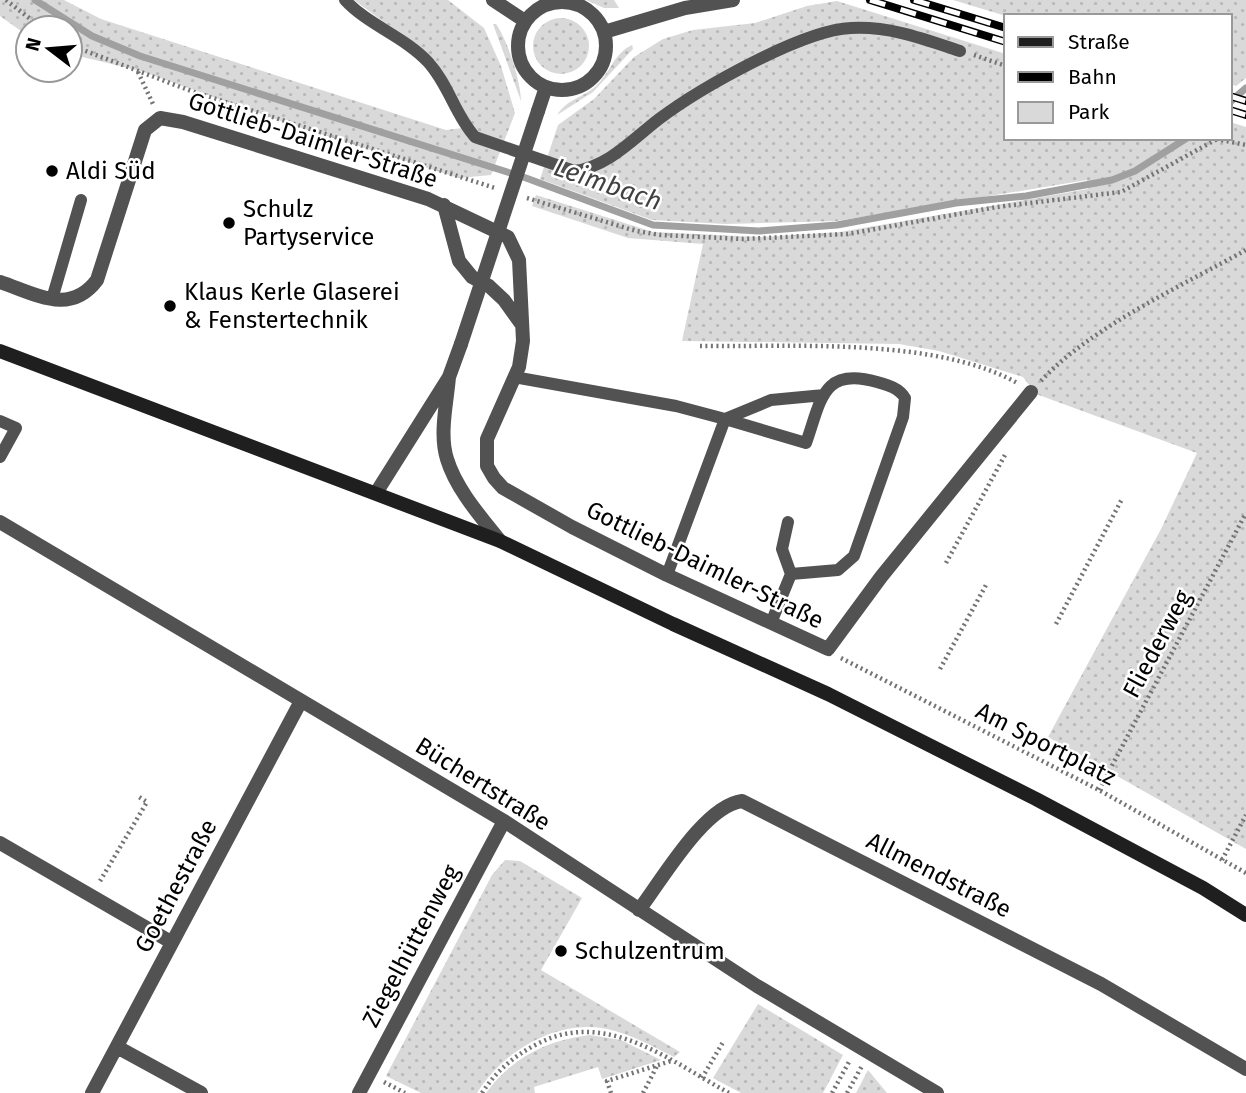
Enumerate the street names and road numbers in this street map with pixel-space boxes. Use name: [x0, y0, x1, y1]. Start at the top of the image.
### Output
street label: Gottlieb-Daimler-Straße: [185, 86, 441, 194]
street label: Gottlieb-Daimler-Straße: [582, 495, 828, 635]
street label: Fliederweg: [1117, 585, 1197, 703]
street label: Am Sportplatz: [971, 697, 1121, 791]
street label: Büchertstraße: [410, 731, 556, 837]
street label: Goethestraße: [129, 815, 223, 957]
street label: Allmendstraße: [862, 827, 1016, 923]
street label: Ziegelhüttenweg: [357, 860, 466, 1032]

